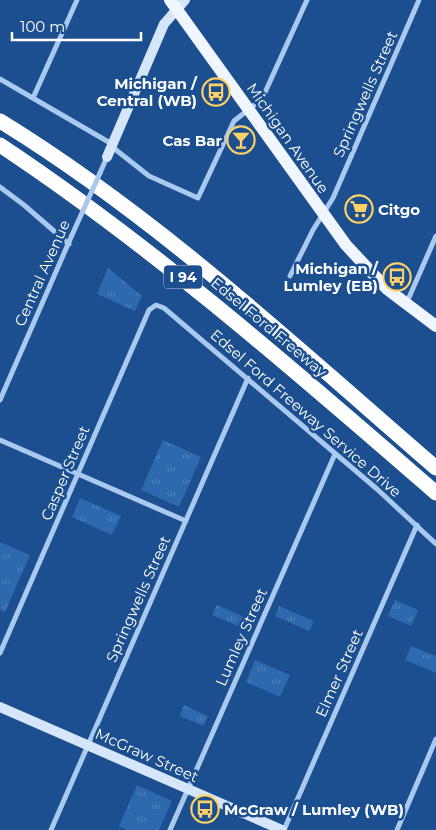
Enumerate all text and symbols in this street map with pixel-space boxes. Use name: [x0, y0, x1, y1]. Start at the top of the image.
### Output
scale bar: [12, 10, 141, 42]
text: 100 m: [20, 17, 65, 36]
street label: Springwells Street: [329, 28, 401, 160]
place label: Michigan / Central (WB): [97, 74, 198, 110]
bus stop icon: Michigan / Central (WB): [201, 77, 231, 107]
street label: Michigan Avenue: [243, 79, 333, 197]
bar icon: Cas Bar: [226, 125, 256, 155]
place label: Cas Bar: [163, 131, 223, 150]
supermarket icon: Citgo: [344, 194, 374, 224]
place label: Citgo: [378, 200, 420, 219]
street label: Central Avenue: [10, 217, 74, 329]
place label: Michigan / Lumley (EB): [283, 259, 379, 295]
bus stop icon: Michigan / Lumley (EB): [382, 262, 412, 292]
road number: I 94: [164, 266, 202, 288]
street label: Edsel Ford Freeway: [207, 273, 332, 382]
street label: Edsel Ford Freeway Service Drive: [207, 325, 405, 501]
street label: Casper Street: [36, 423, 94, 523]
street label: Springwells Street: [102, 533, 174, 665]
street label: Lumley Street: [211, 585, 271, 689]
street label: Elmer Street: [311, 626, 367, 720]
street label: McGraw Street: [92, 724, 202, 786]
bus stop icon: McGraw / Lumley (WB): [190, 794, 220, 824]
place label: McGraw / Lumley (WB): [224, 800, 404, 819]

